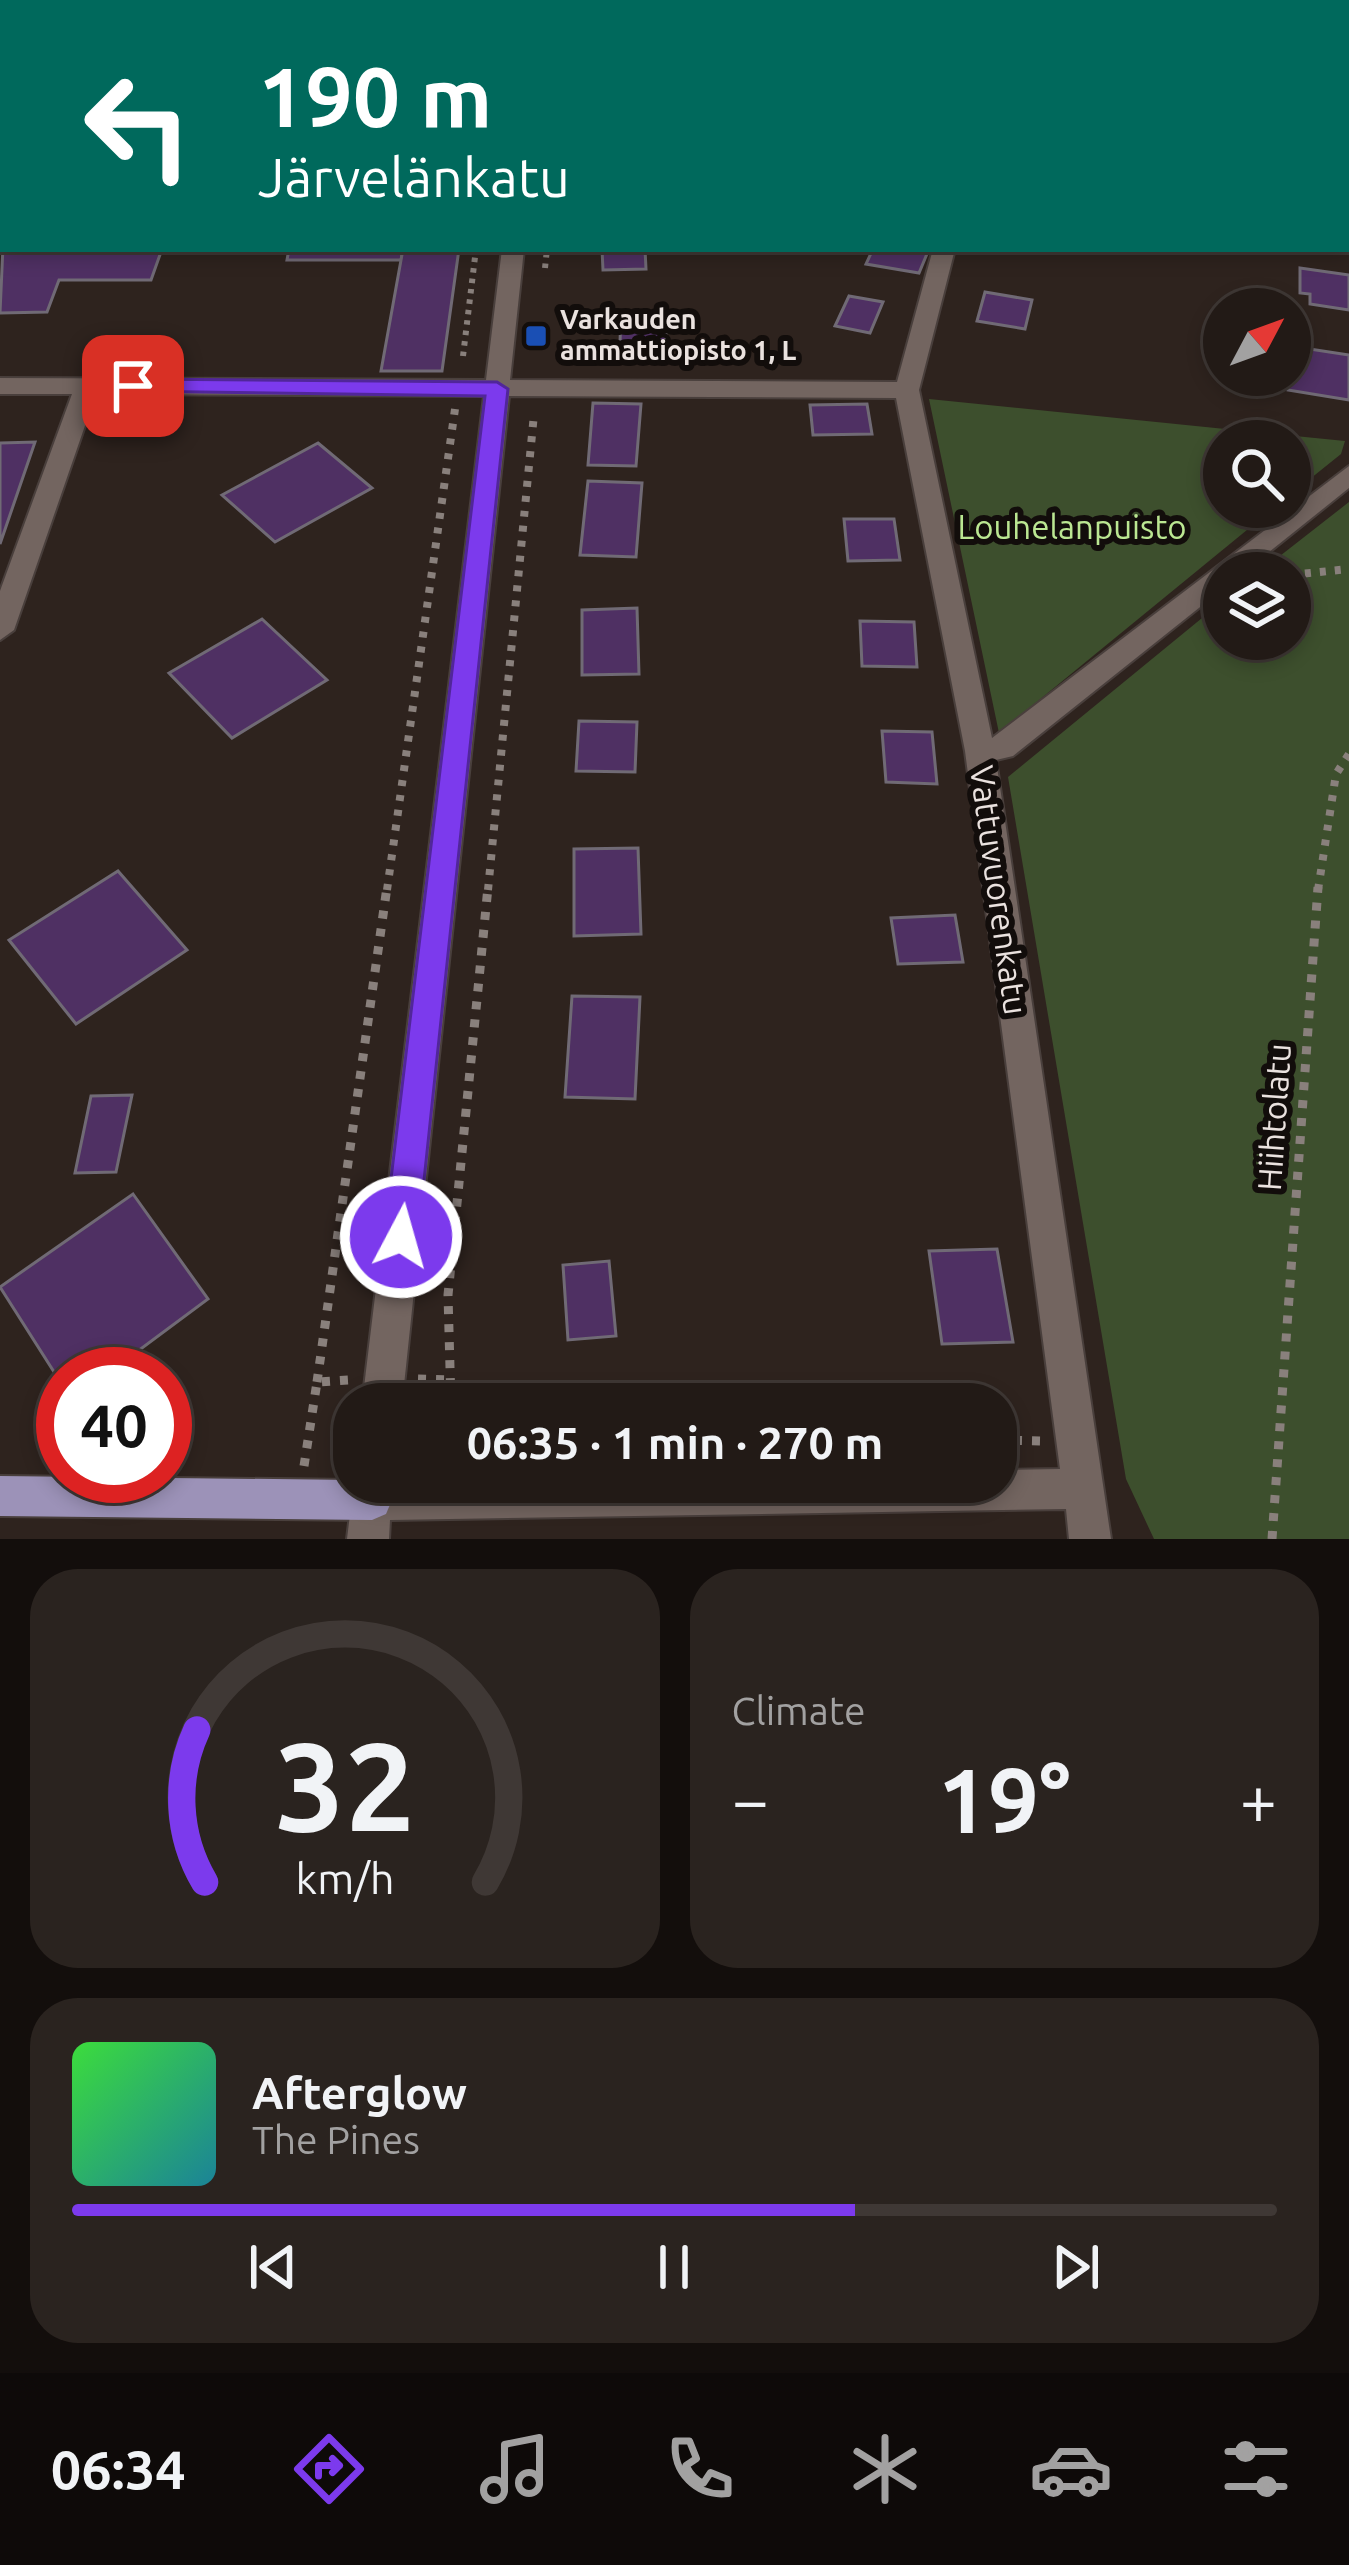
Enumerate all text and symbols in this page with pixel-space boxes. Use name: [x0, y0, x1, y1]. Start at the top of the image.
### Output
icon: left: [60, 48, 216, 204]
text: 190 m: [258, 49, 492, 143]
text: Järvelänkatu: [258, 147, 570, 207]
north arrow: [1203, 288, 1311, 396]
map controls: [1203, 288, 1311, 660]
place label: Varkauden ammattiopisto 1, L: [560, 304, 796, 365]
marker: Varkauden ammattiopisto 1, L: [523, 323, 549, 349]
pin: [82, 335, 184, 437]
icon: arrive: [100, 353, 166, 419]
button: search: [1203, 420, 1311, 528]
park label: Louhelanpuisto: [957, 508, 1187, 545]
button: layers: [1203, 552, 1311, 660]
street label: Vattuvuorenkatu: [964, 763, 1035, 1017]
street label: Hiihtolatu: [1250, 1042, 1297, 1192]
position arrow: [338, 1174, 464, 1300]
speed limit sign: 40: [36, 1347, 192, 1503]
text: 06:35 · 1 min · 270 m: [467, 1417, 883, 1468]
text: Climate: [732, 1689, 866, 1732]
text: 32: [274, 1715, 415, 1855]
text: 19°: [938, 1749, 1071, 1850]
text: −: [732, 1762, 769, 1836]
text: +: [1240, 1762, 1277, 1836]
text: km/h: [295, 1853, 394, 1901]
text: Afterglow: [252, 2067, 467, 2118]
text: The Pines: [252, 2118, 420, 2161]
icon: previous: [240, 2234, 306, 2300]
icon: pause: [641, 2234, 707, 2300]
icon: next: [1043, 2234, 1109, 2300]
icon: directions: [287, 2427, 371, 2511]
icon: music: [473, 2427, 557, 2511]
icon: phone: [658, 2427, 742, 2511]
icon: climate: [843, 2427, 927, 2511]
icon: car: [1029, 2427, 1113, 2511]
icon: filters: [1214, 2427, 1298, 2511]
text: 06:34: [51, 2439, 186, 2499]

